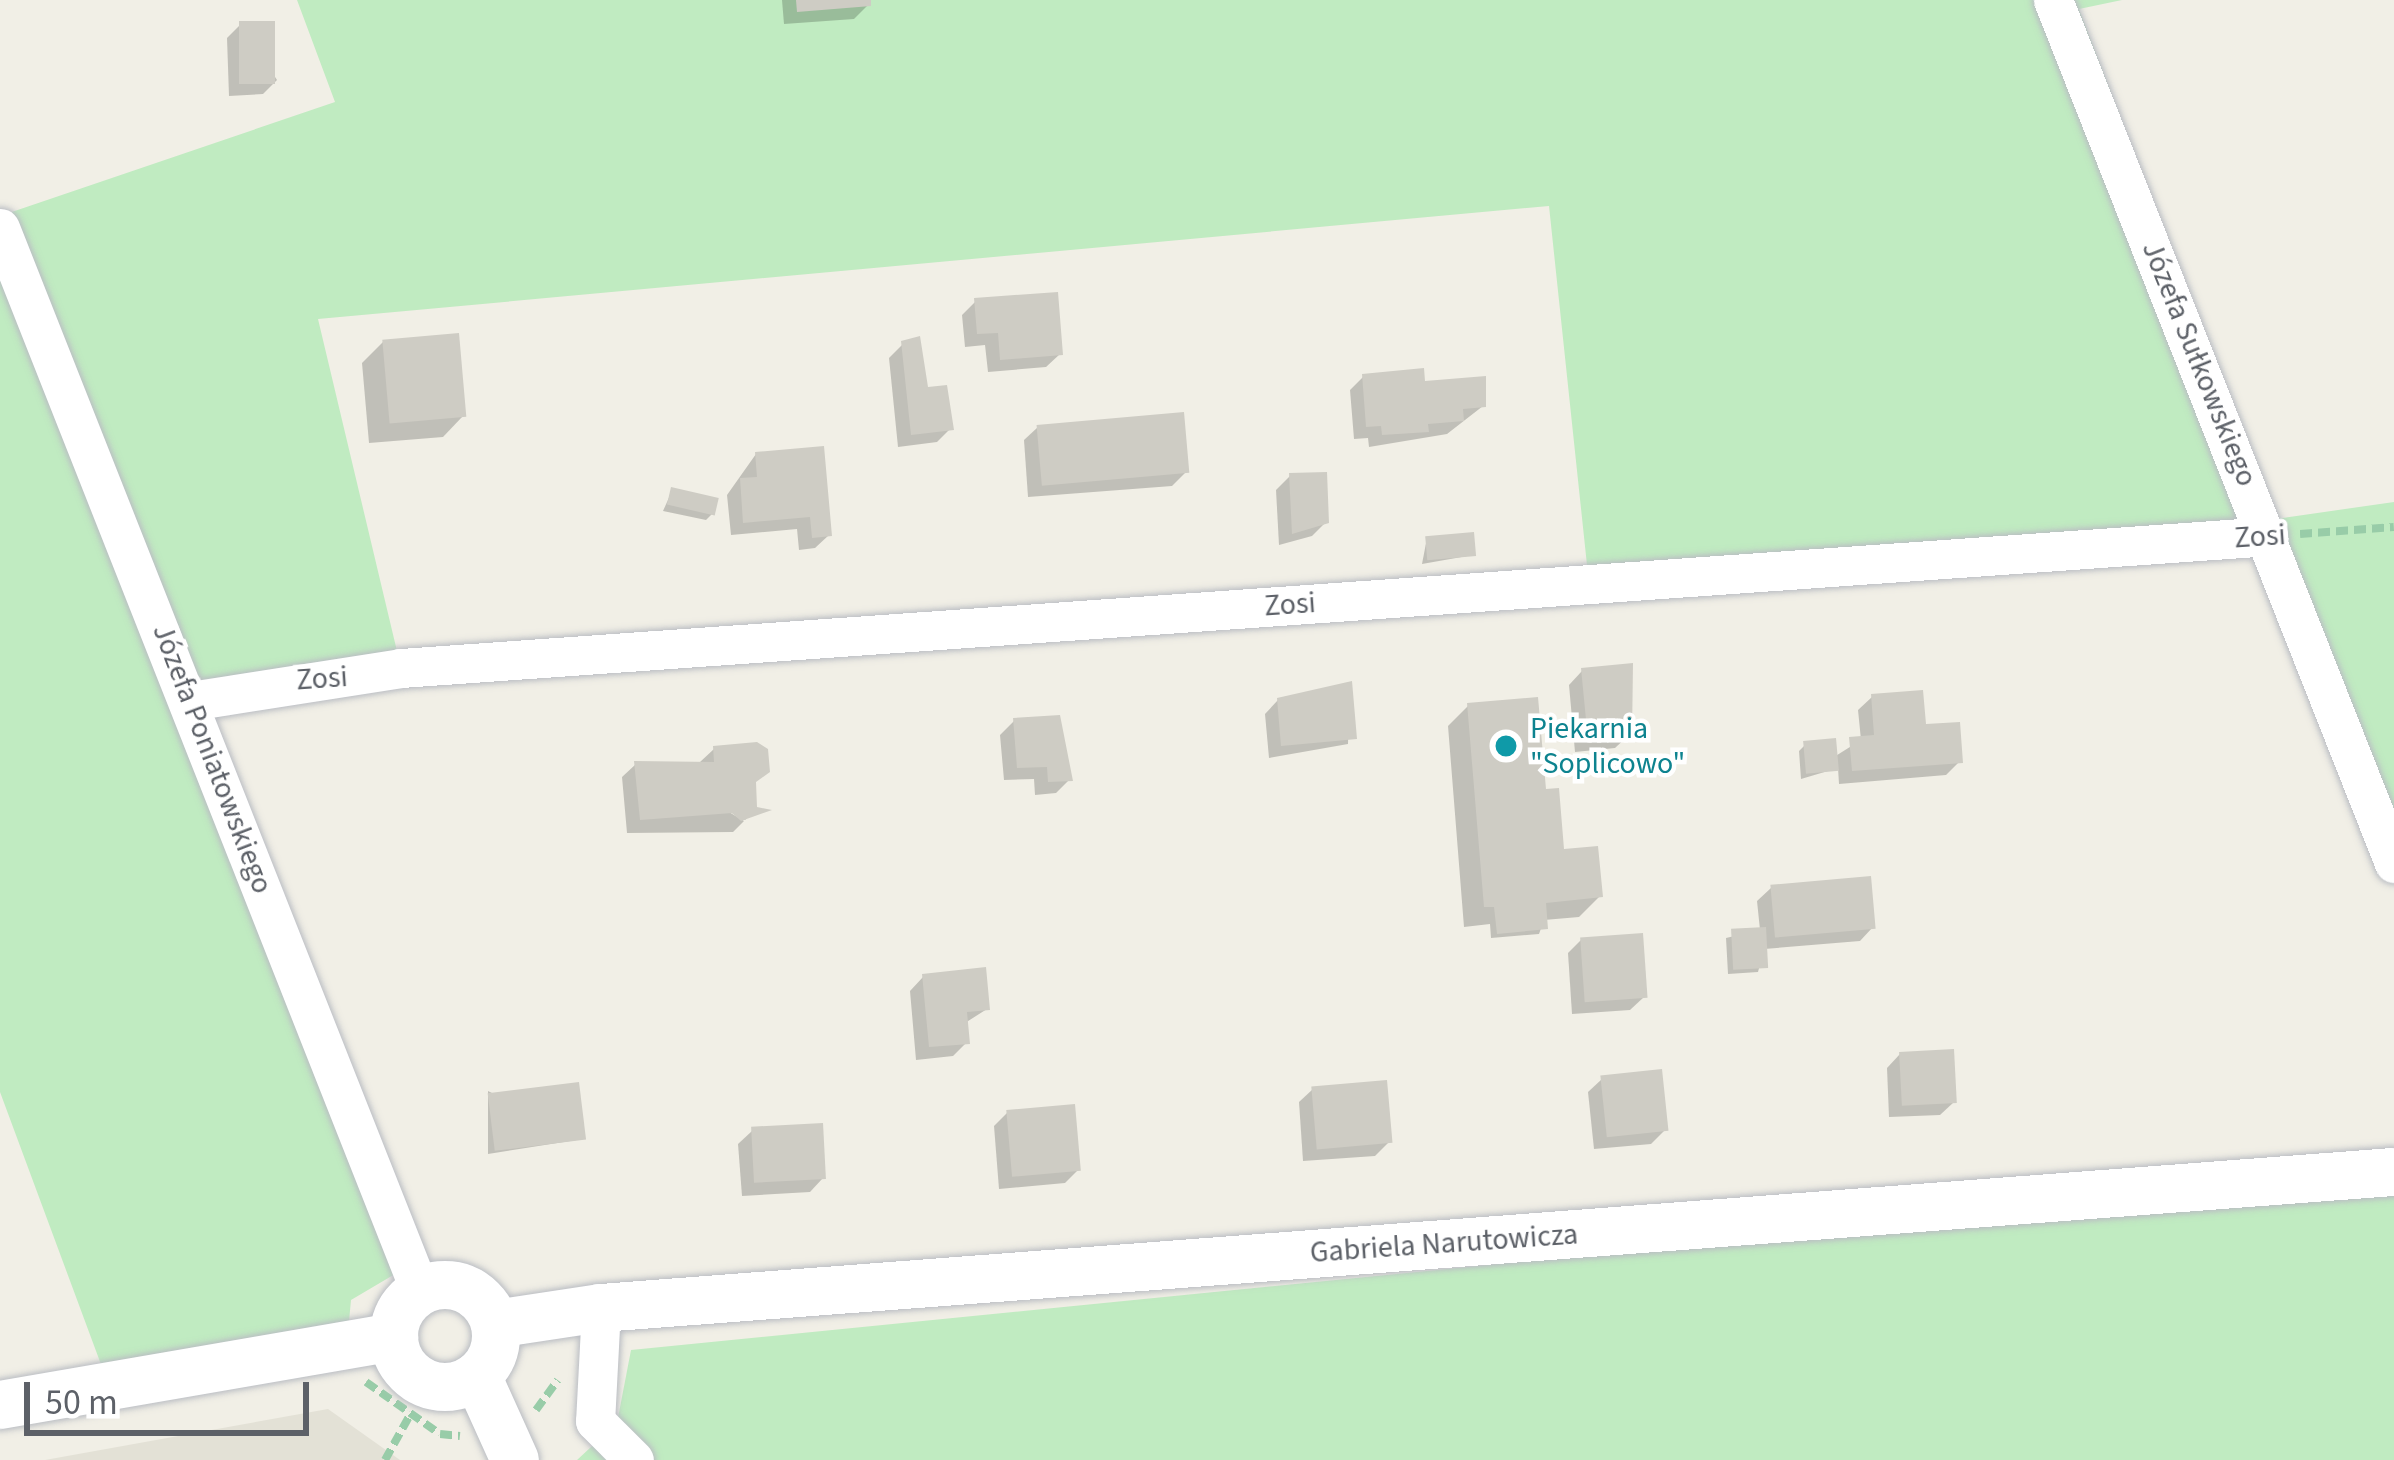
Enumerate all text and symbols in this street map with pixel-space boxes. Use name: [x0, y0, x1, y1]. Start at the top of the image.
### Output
street label: Józefa Sułkowskiego: [2133, 236, 2265, 492]
street label: Zosi: [2233, 517, 2287, 557]
street label: Zosi: [1263, 585, 1317, 625]
street label: Józefa Poniatowskiego: [144, 619, 280, 899]
street label: Zosi: [295, 659, 349, 699]
place label: Piekarnia "Soplicowo": [1530, 711, 1685, 782]
marker: Piekarnia "Soplicowo": [1493, 733, 1519, 759]
street label: Gabriela Narutowicza: [1309, 1217, 1579, 1271]
scale bar: [30, 1358, 315, 1432]
text: 50 m: [45, 1377, 118, 1428]

